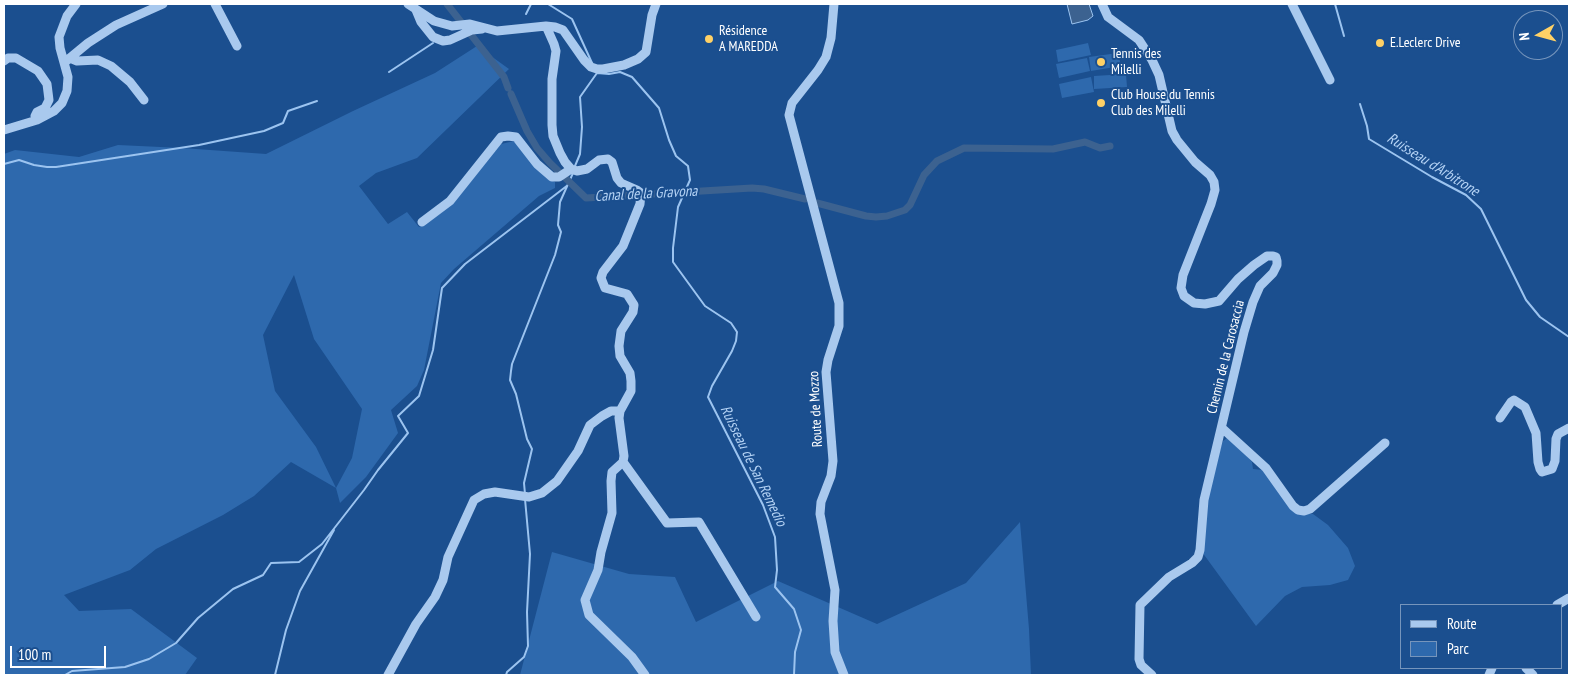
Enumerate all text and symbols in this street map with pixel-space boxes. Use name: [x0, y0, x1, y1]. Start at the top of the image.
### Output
north arrow: [1513, 10, 1563, 60]
place label: Résidence A MAREDDA: [719, 23, 778, 56]
text: N: [1515, 32, 1533, 42]
marker: Résidence A MAREDDA: [703, 33, 715, 45]
place label: E.Leclerc Drive: [1390, 35, 1461, 51]
marker: E.Leclerc Drive: [1374, 37, 1386, 49]
place label: Tennis des Milelli: [1111, 46, 1161, 78]
marker: Tennis des Milelli: [1095, 56, 1107, 68]
place label: Club House du Tennis Club des Milelli: [1111, 87, 1215, 120]
marker: Club House du Tennis Club des Milelli: [1095, 97, 1107, 109]
water label: Ruisseau d'Arbitrone: [1384, 129, 1482, 201]
water label: Canal de la Gravona: [594, 182, 698, 206]
street label: Chemin de la Carosaccia: [1204, 298, 1248, 416]
street label: Route de Mozzo: [806, 370, 826, 448]
water label: Ruisseau de San Remedio: [716, 403, 790, 529]
legend: [1400, 604, 1563, 669]
text: Route: [1447, 614, 1477, 633]
scale bar: [12, 636, 109, 668]
text: Parc: [1447, 639, 1469, 658]
text: 100 m: [18, 645, 51, 664]

